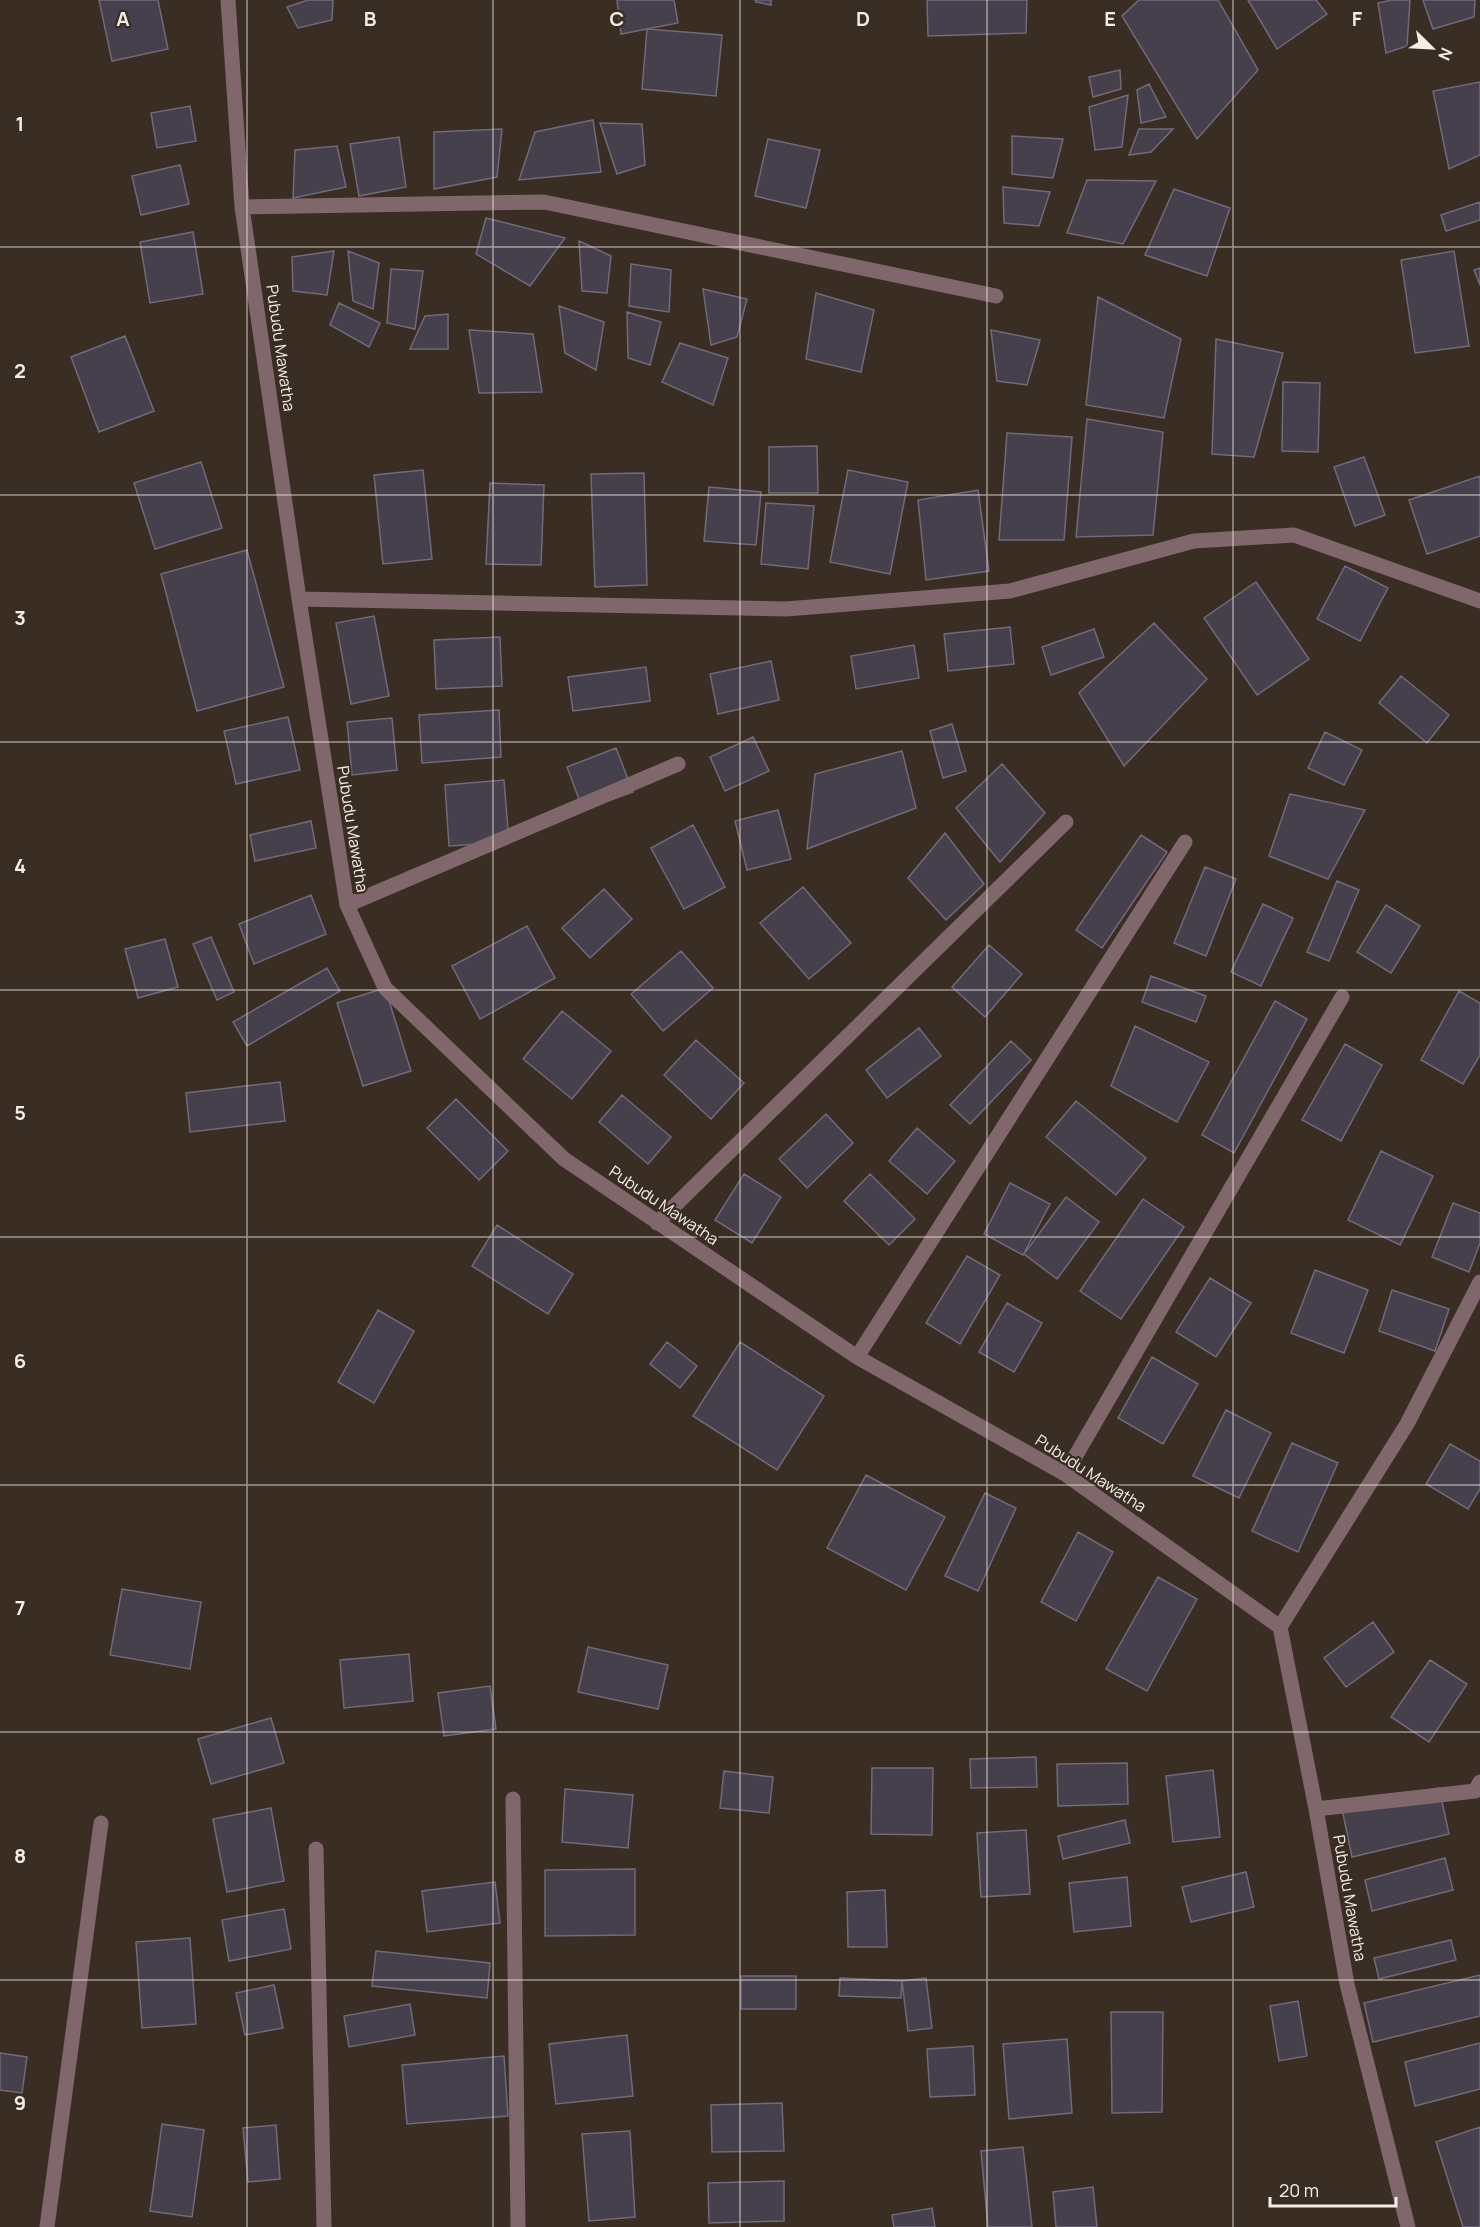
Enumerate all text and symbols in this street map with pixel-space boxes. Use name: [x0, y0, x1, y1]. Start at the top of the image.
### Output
text: A: [116, 5, 130, 32]
text: B: [364, 5, 377, 32]
text: C: [610, 5, 624, 32]
text: D: [856, 5, 870, 32]
text: E: [1104, 5, 1116, 32]
text: F: [1352, 5, 1363, 32]
north arrow: [1402, 18, 1462, 78]
text: N: [1433, 44, 1458, 64]
text: 1: [16, 110, 24, 137]
street label: Pubudu Mawatha: [261, 283, 301, 413]
text: 2: [14, 357, 26, 384]
text: 3: [14, 604, 26, 631]
street label: Pubudu Mawatha: [332, 764, 374, 894]
text: 4: [14, 852, 26, 879]
text: 5: [14, 1099, 26, 1126]
street label: Pubudu Mawatha: [605, 1160, 723, 1250]
text: 6: [14, 1347, 26, 1374]
street label: Pubudu Mawatha: [1031, 1429, 1151, 1517]
text: 7: [15, 1594, 25, 1621]
street label: Pubudu Mawatha: [1328, 1833, 1372, 1963]
text: 8: [14, 1842, 26, 1869]
text: 9: [14, 2089, 26, 2116]
scale bar: [1270, 2170, 1396, 2208]
text: 20 m: [1279, 2178, 1319, 2202]

